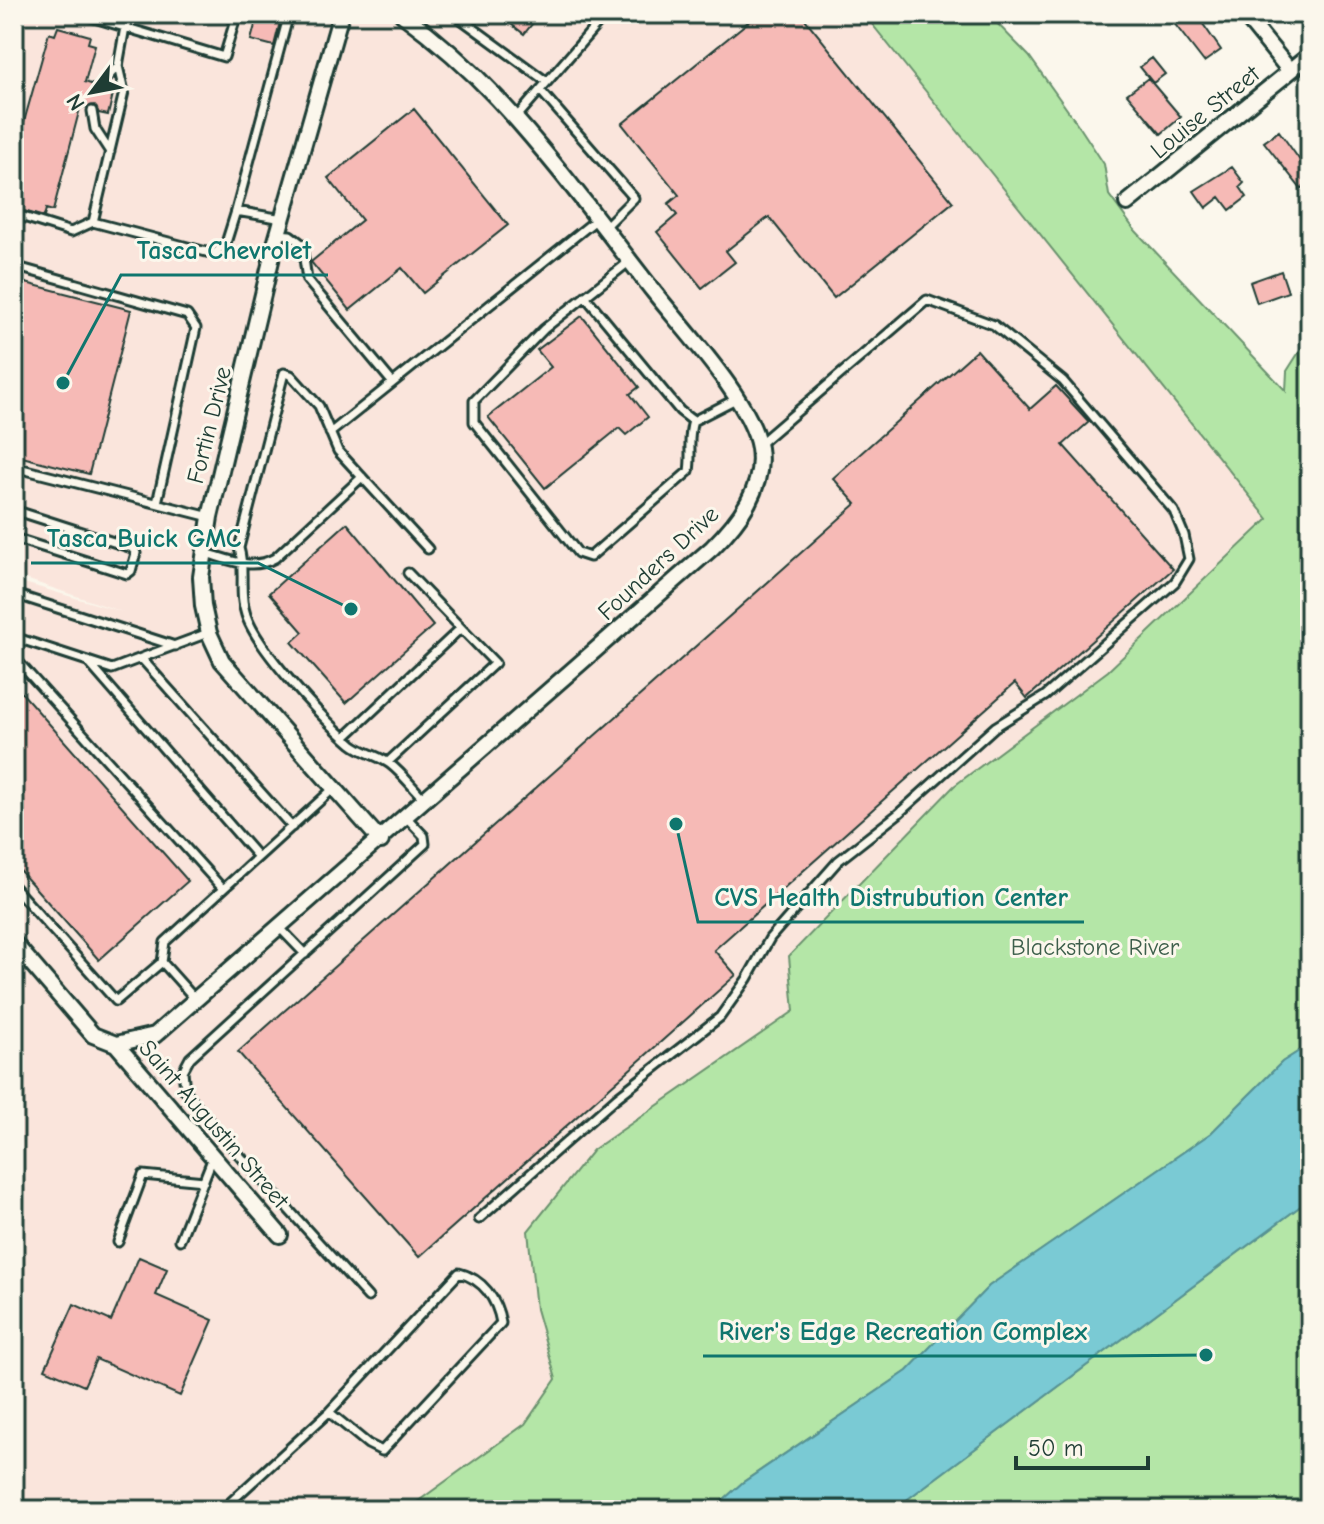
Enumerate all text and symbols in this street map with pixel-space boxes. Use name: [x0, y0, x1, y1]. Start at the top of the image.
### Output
north arrow: [52, 52, 132, 132]
street label: Louise Street: [1145, 59, 1266, 164]
text: N: [61, 89, 91, 115]
callout: Tasca Chevrolet: [121, 225, 328, 275]
text: Tasca Chevrolet: [137, 236, 312, 266]
street label: Fortin Drive: [181, 363, 237, 487]
street label: Founders Drive: [592, 500, 724, 626]
callout: Tasca Buick GMC: [31, 513, 258, 563]
text: Tasca Buick GMC: [47, 524, 242, 554]
callout: CVS Health Distrubution Center: [698, 872, 1084, 922]
text: CVS Health Distrubution Center: [714, 883, 1068, 913]
park label: Blackstone River: [1011, 933, 1180, 961]
street label: Saint Augustin Street: [133, 1034, 296, 1215]
callout: River's Edge Recreation Complex: [703, 1306, 1104, 1356]
text: River's Edge Recreation Complex: [719, 1317, 1088, 1347]
scale bar: [1016, 1420, 1148, 1470]
text: 50 m: [1028, 1434, 1084, 1462]

